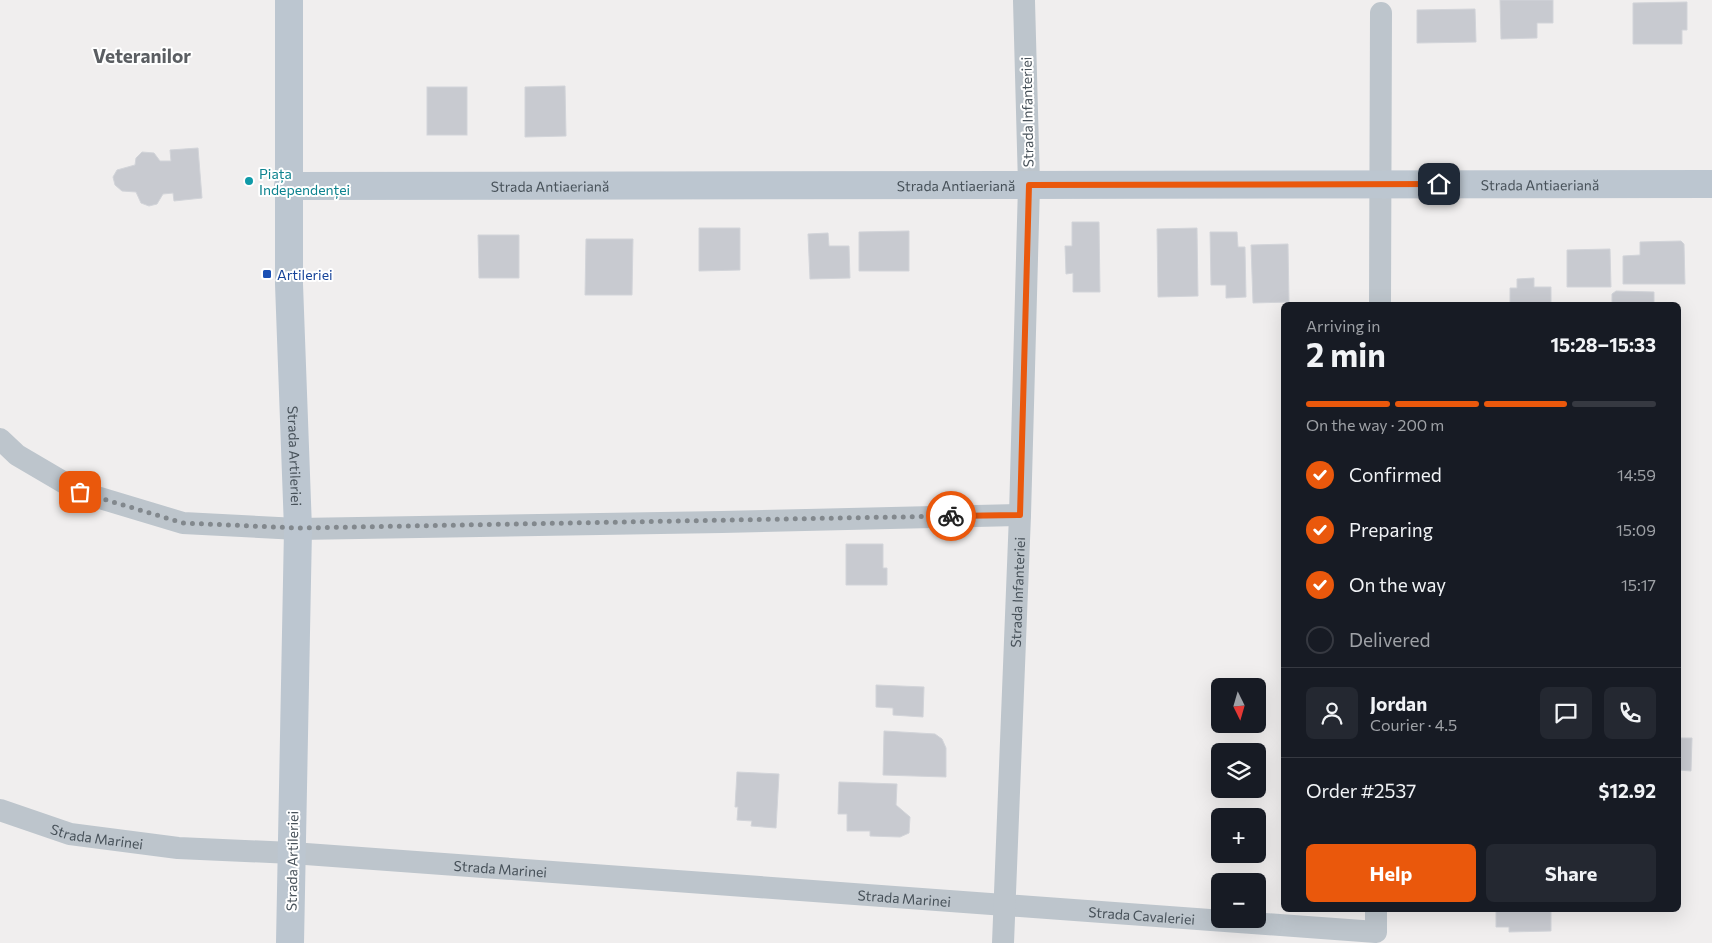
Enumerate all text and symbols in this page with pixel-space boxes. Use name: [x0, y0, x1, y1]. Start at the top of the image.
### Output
district label: Veteranilor: [93, 44, 191, 67]
street label: Strada Infanteriei: [1018, 57, 1036, 167]
pin: [1418, 163, 1460, 205]
place label: Piața Independenței: [259, 165, 350, 199]
icon: home: [1425, 170, 1453, 198]
marker: Piața Independenței: [243, 175, 255, 187]
street label: Strada Antiaeriană: [897, 176, 1015, 194]
street label: Strada Antiaeriană: [1481, 176, 1599, 193]
street label: Strada Antiaeriană: [491, 177, 609, 194]
place label: Artileriei: [277, 266, 333, 283]
marker: Artileriei: [261, 268, 273, 280]
text: Arriving in: [1306, 316, 1380, 335]
text: 15:28–15:33: [1550, 333, 1656, 356]
text: 2 min: [1306, 334, 1386, 374]
street label: Strada Artileriei: [285, 405, 306, 506]
text: On the way · 200 m: [1306, 415, 1444, 434]
icon: check: [1306, 461, 1334, 489]
text: Confirmed: [1349, 463, 1442, 486]
text: 14:59: [1617, 465, 1656, 484]
pin: [59, 471, 101, 513]
icon: bag: [66, 478, 94, 506]
courier: [926, 491, 976, 541]
icon: bike: [937, 502, 965, 530]
icon: check: [1306, 516, 1334, 544]
text: Preparing: [1349, 518, 1433, 541]
text: 15:09: [1616, 520, 1656, 539]
street label: Strada Infanteriei: [1006, 537, 1028, 648]
icon: check: [1306, 571, 1334, 599]
text: On the way: [1349, 573, 1446, 596]
text: 15:17: [1621, 575, 1656, 594]
text: Delivered: [1349, 628, 1430, 651]
north arrow: [1211, 678, 1266, 732]
map controls: [1211, 678, 1266, 928]
button: person: [1306, 687, 1358, 739]
button: chat: [1540, 687, 1592, 739]
button: phone: [1604, 687, 1656, 739]
text: Jordan: [1370, 692, 1427, 715]
text: Courier · 4.5: [1370, 715, 1457, 734]
button: layers: [1211, 743, 1266, 798]
text: Order #2537: [1306, 779, 1416, 802]
text: $12.92: [1598, 779, 1656, 802]
button: +: [1211, 808, 1266, 863]
street label: Strada Artileriei: [283, 811, 301, 911]
street label: Strada Marinei: [49, 820, 144, 852]
button: Help: [1306, 844, 1476, 902]
button: Share: [1486, 844, 1656, 902]
street label: Strada Marinei: [453, 856, 548, 880]
button: −: [1211, 873, 1266, 928]
street label: Strada Marinei: [857, 886, 952, 910]
street label: Strada Cavaleriei: [1088, 903, 1196, 927]

